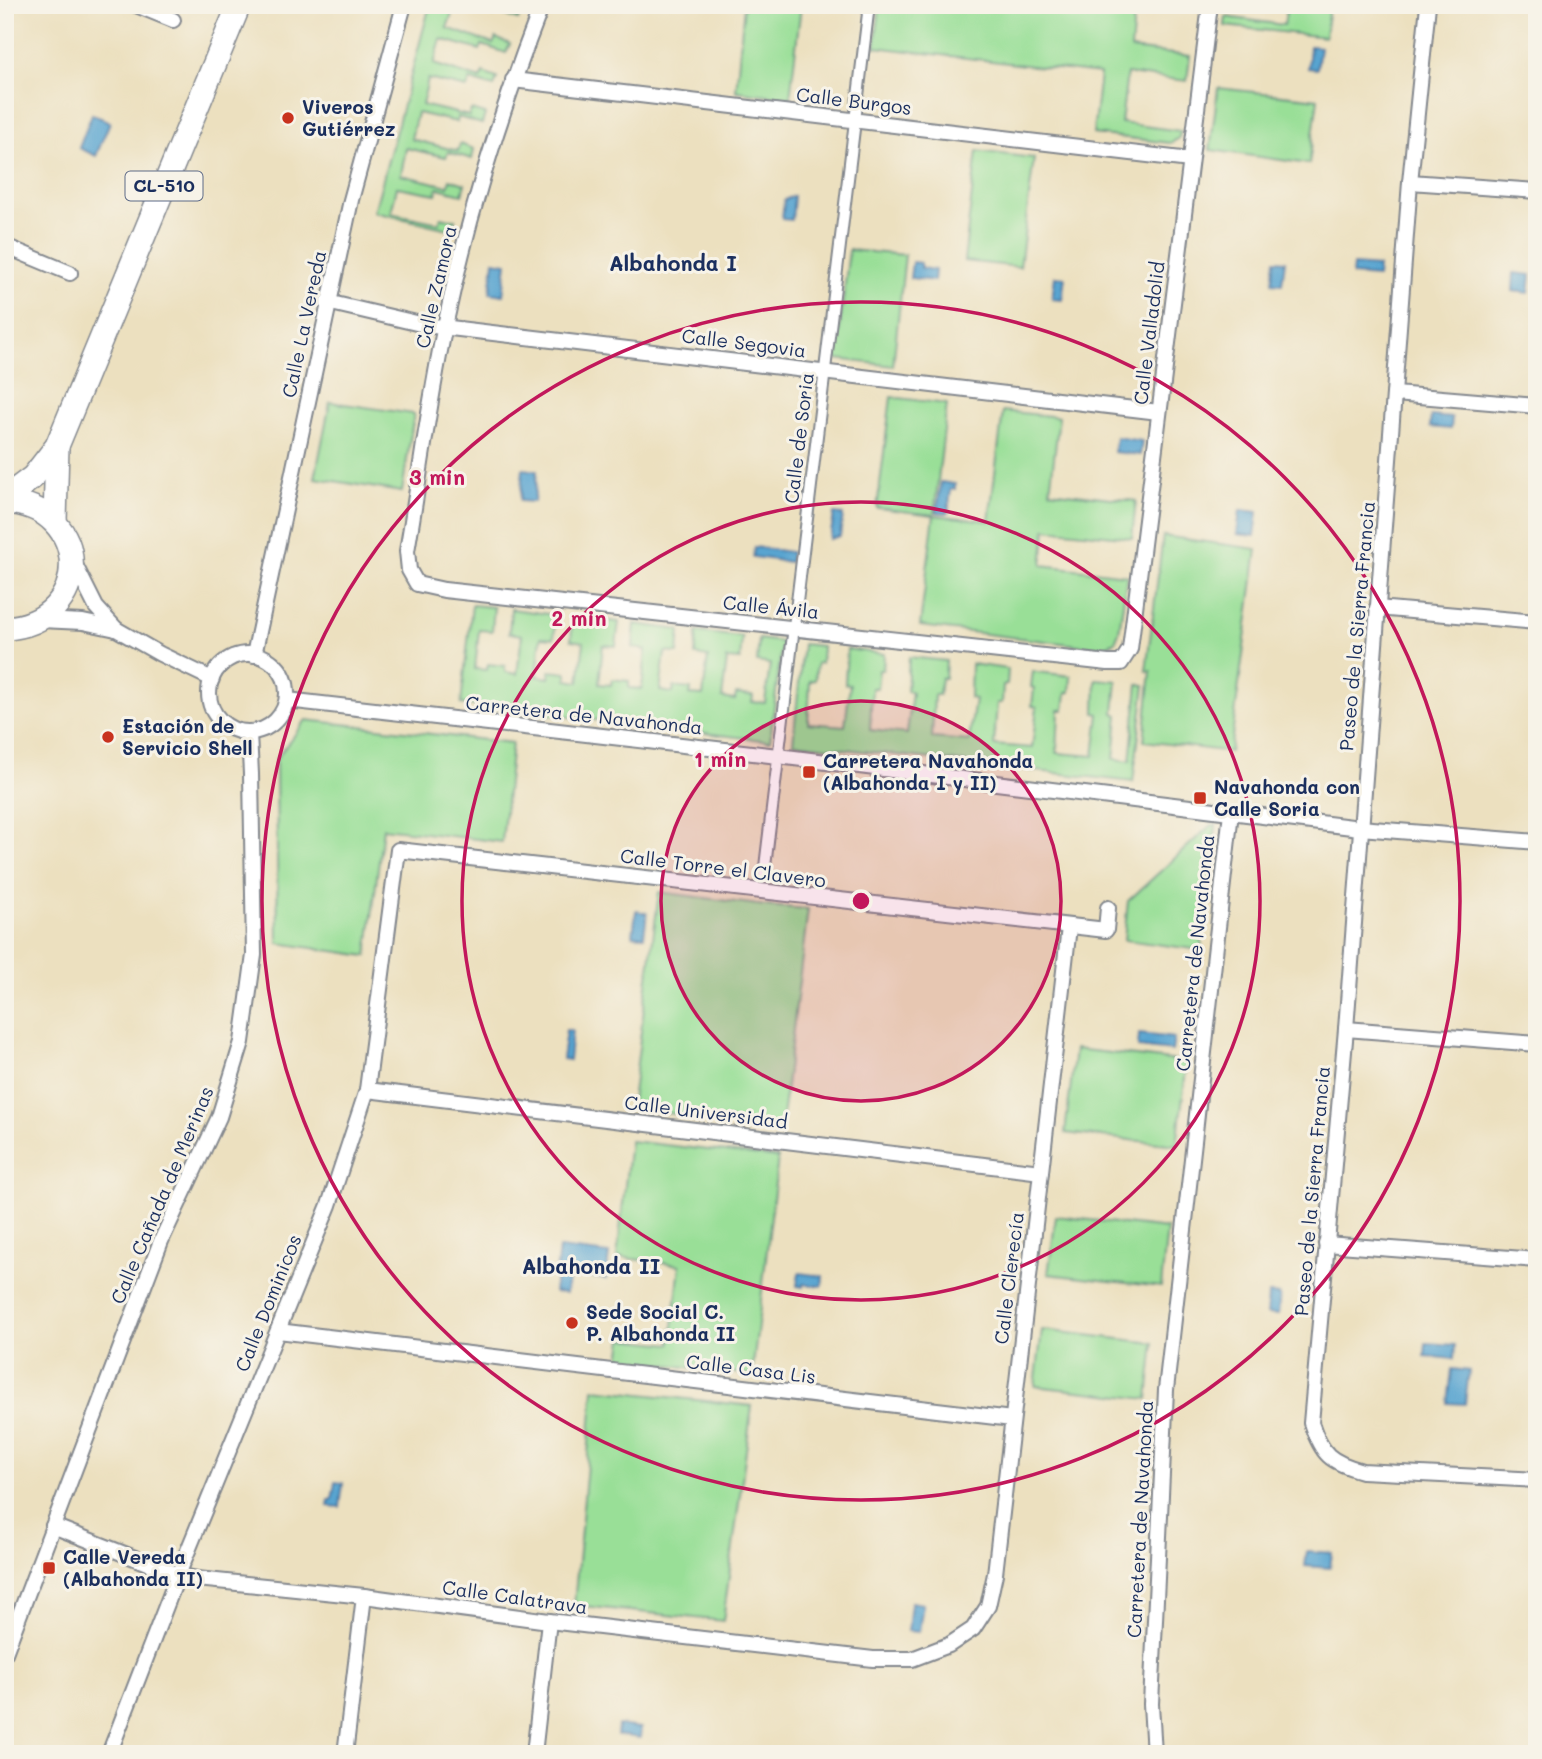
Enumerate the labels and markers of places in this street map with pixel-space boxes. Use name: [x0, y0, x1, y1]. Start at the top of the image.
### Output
place label: Viveros Gutiérrez: [302, 94, 396, 141]
marker: Viveros Gutiérrez: [280, 110, 296, 126]
place label: Estación de Servicio Shell: [122, 713, 253, 760]
marker: Estación de Servicio Shell: [100, 729, 116, 745]
place label: Carretera Navahonda (Albahonda I y II): [823, 748, 1033, 795]
marker: Carretera Navahonda (Albahonda I y II): [801, 764, 817, 780]
place label: Navahonda con Calle Soria: [1214, 774, 1360, 821]
marker: Navahonda con Calle Soria: [1192, 790, 1208, 806]
centre of rings: [849, 889, 873, 913]
place label: Sede Social C. P. Albahonda II: [586, 1299, 735, 1346]
marker: Sede Social C. P. Albahonda II: [564, 1315, 580, 1331]
place label: Calle Vereda (Albahonda II): [63, 1544, 203, 1591]
marker: Calle Vereda (Albahonda II): [41, 1560, 57, 1576]

